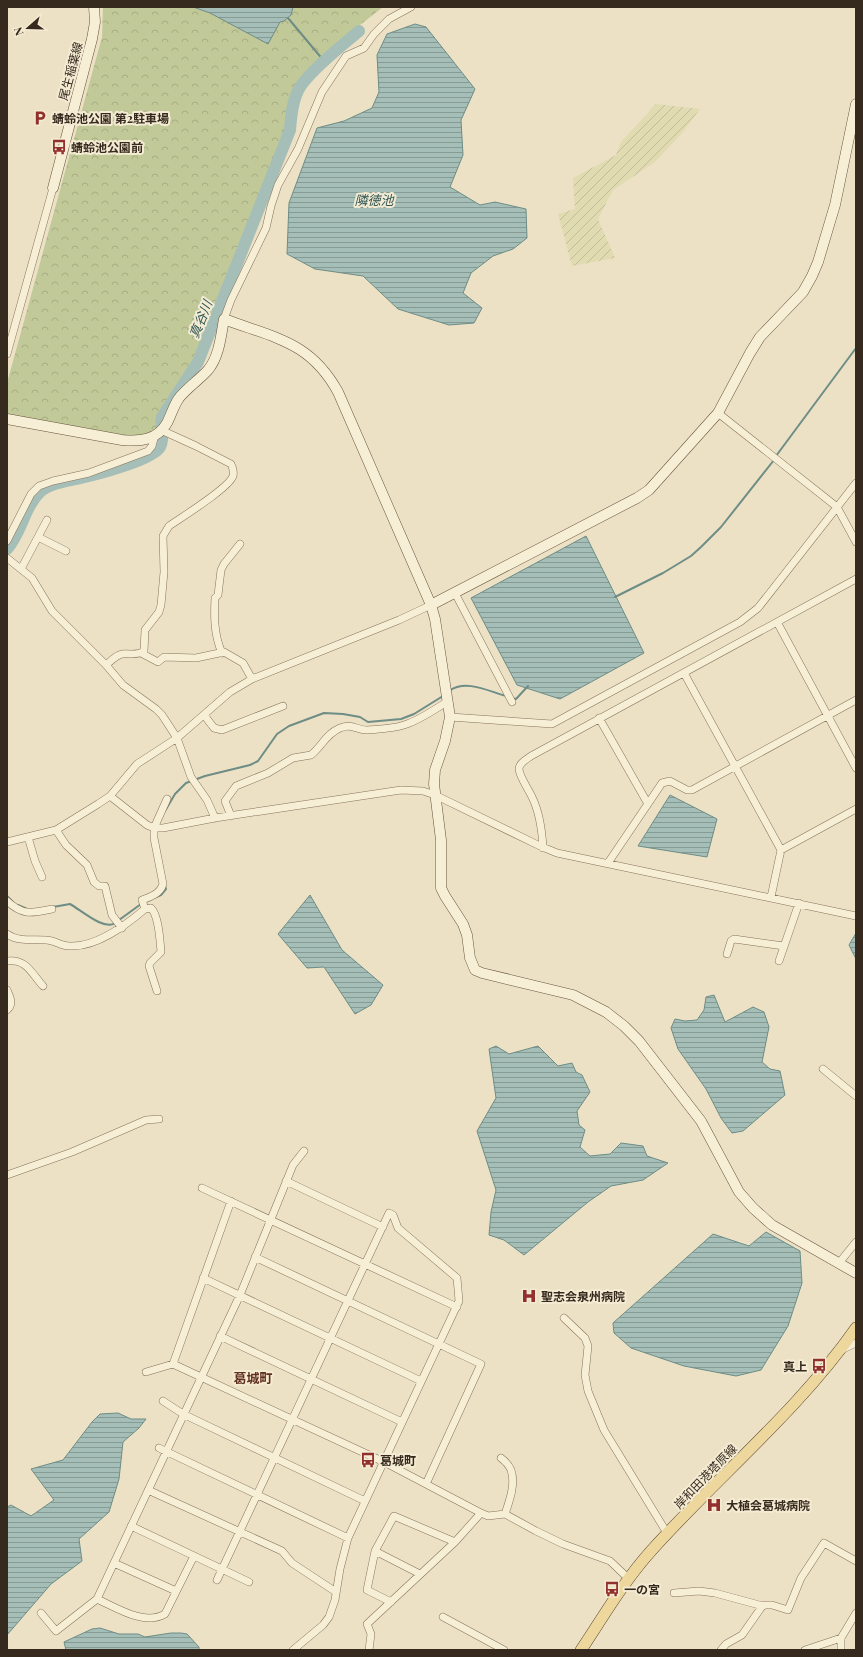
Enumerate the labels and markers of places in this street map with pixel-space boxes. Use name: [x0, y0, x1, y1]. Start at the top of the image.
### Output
parking icon: 蜻蛉池公園 第2駐車場: [31, 109, 49, 127]
place label: 蜻蛉池公園 第2駐車場: [52, 110, 169, 126]
bus stop icon: 蜻蛉池公園前: [50, 138, 68, 156]
place label: 蜻蛉池公園前: [71, 139, 143, 155]
hospital icon: 聖志会泉州病院: [520, 1287, 538, 1305]
place label: 聖志会泉州病院: [541, 1288, 625, 1304]
bus stop icon: 真上: [810, 1357, 828, 1375]
place label: 真上: [783, 1358, 807, 1374]
bus stop icon: 葛城町: [359, 1451, 377, 1469]
place label: 葛城町: [380, 1452, 416, 1468]
hospital icon: 大植会葛城病院: [705, 1496, 723, 1514]
place label: 大植会葛城病院: [726, 1497, 810, 1513]
bus stop icon: 一の宮: [603, 1580, 621, 1598]
place label: 一の宮: [624, 1581, 660, 1597]

